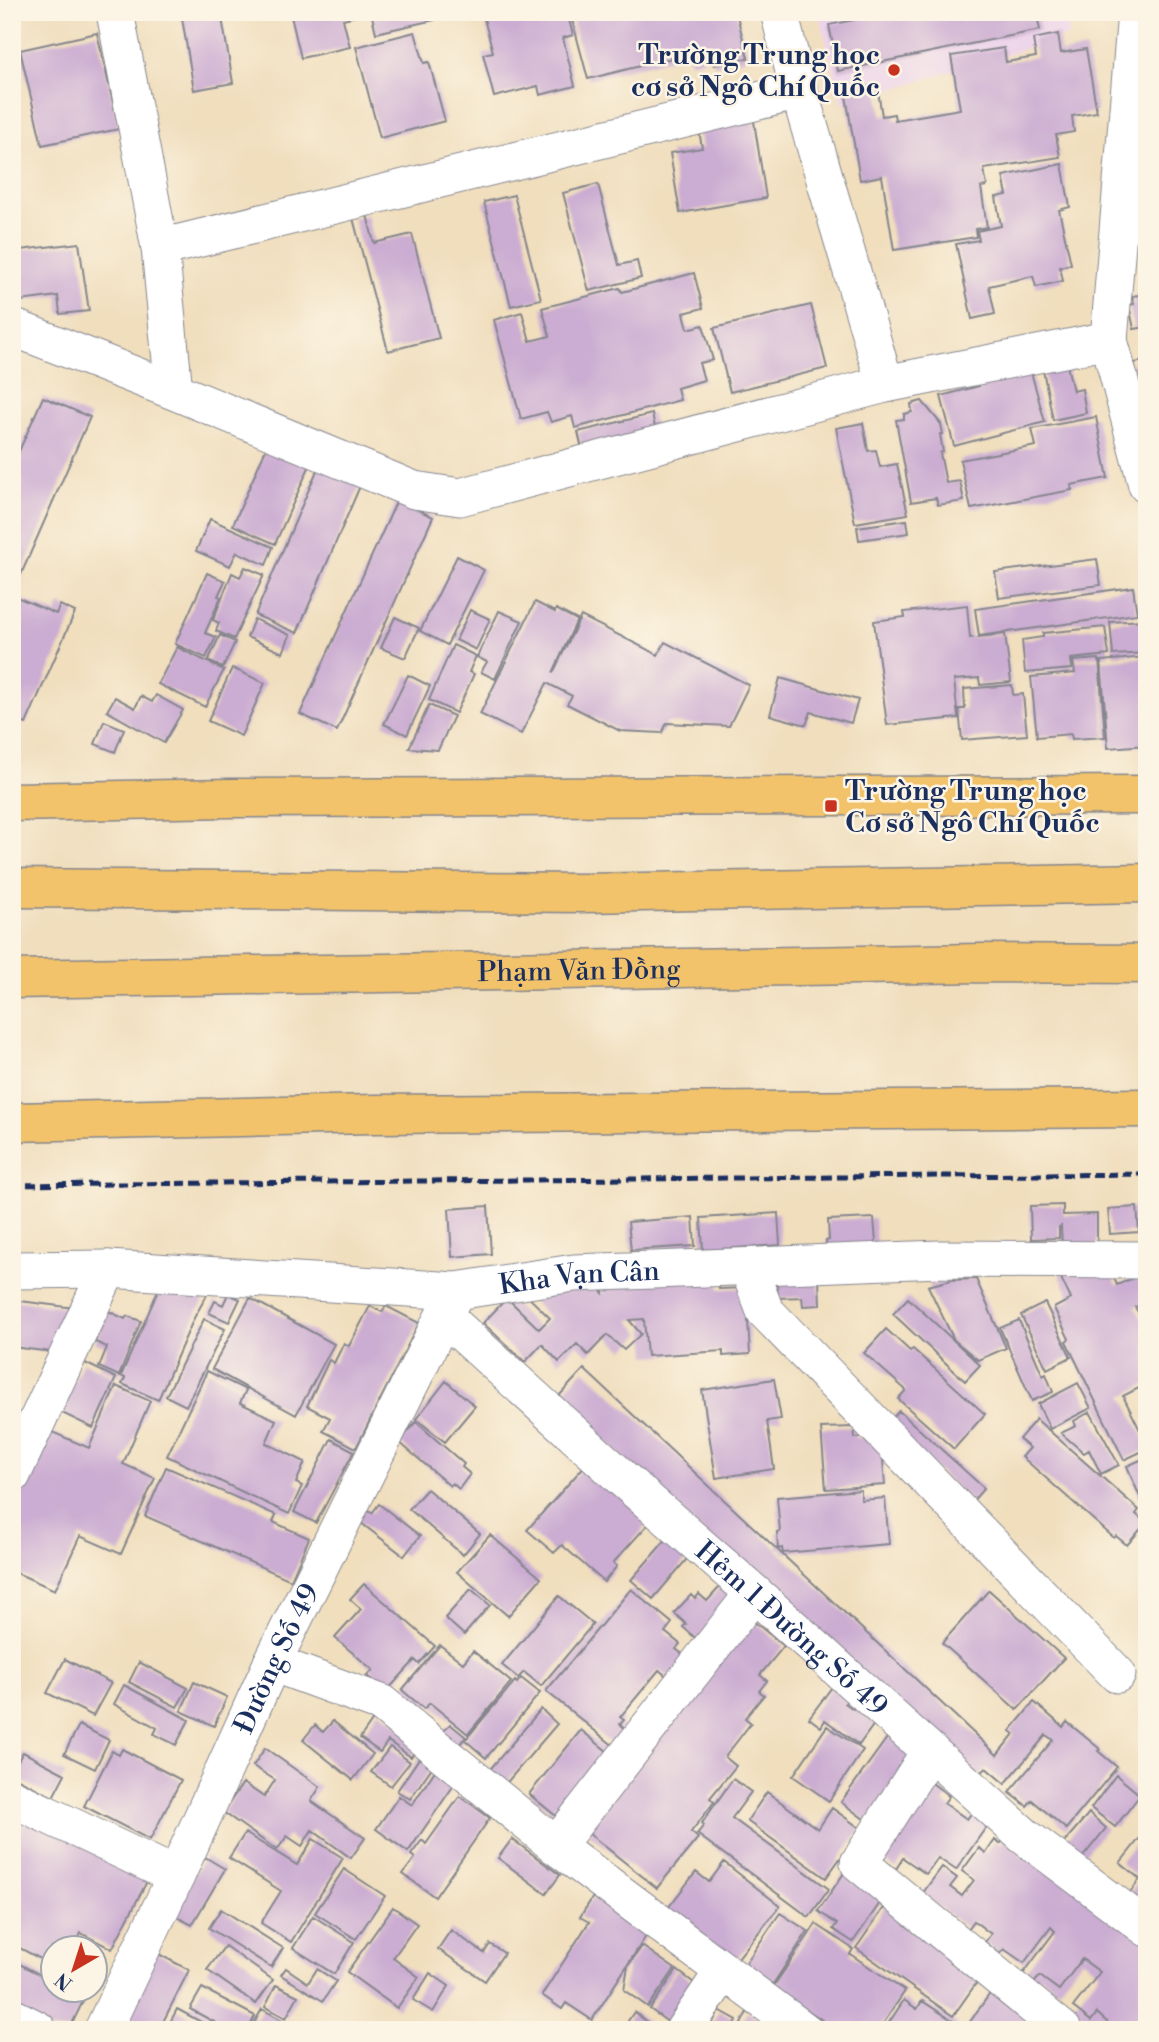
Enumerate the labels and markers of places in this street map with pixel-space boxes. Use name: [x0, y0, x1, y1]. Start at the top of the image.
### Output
place label: Trường Trung học cơ sở Ngô Chí Quốc: [631, 38, 880, 105]
marker: Trường Trung học cơ sở Ngô Chí Quốc: [886, 62, 902, 78]
place label: Trường Trung học Cơ sở Ngô Chí Quốc: [845, 774, 1100, 841]
marker: Trường Trung học Cơ sở Ngô Chí Quốc: [823, 798, 839, 814]

